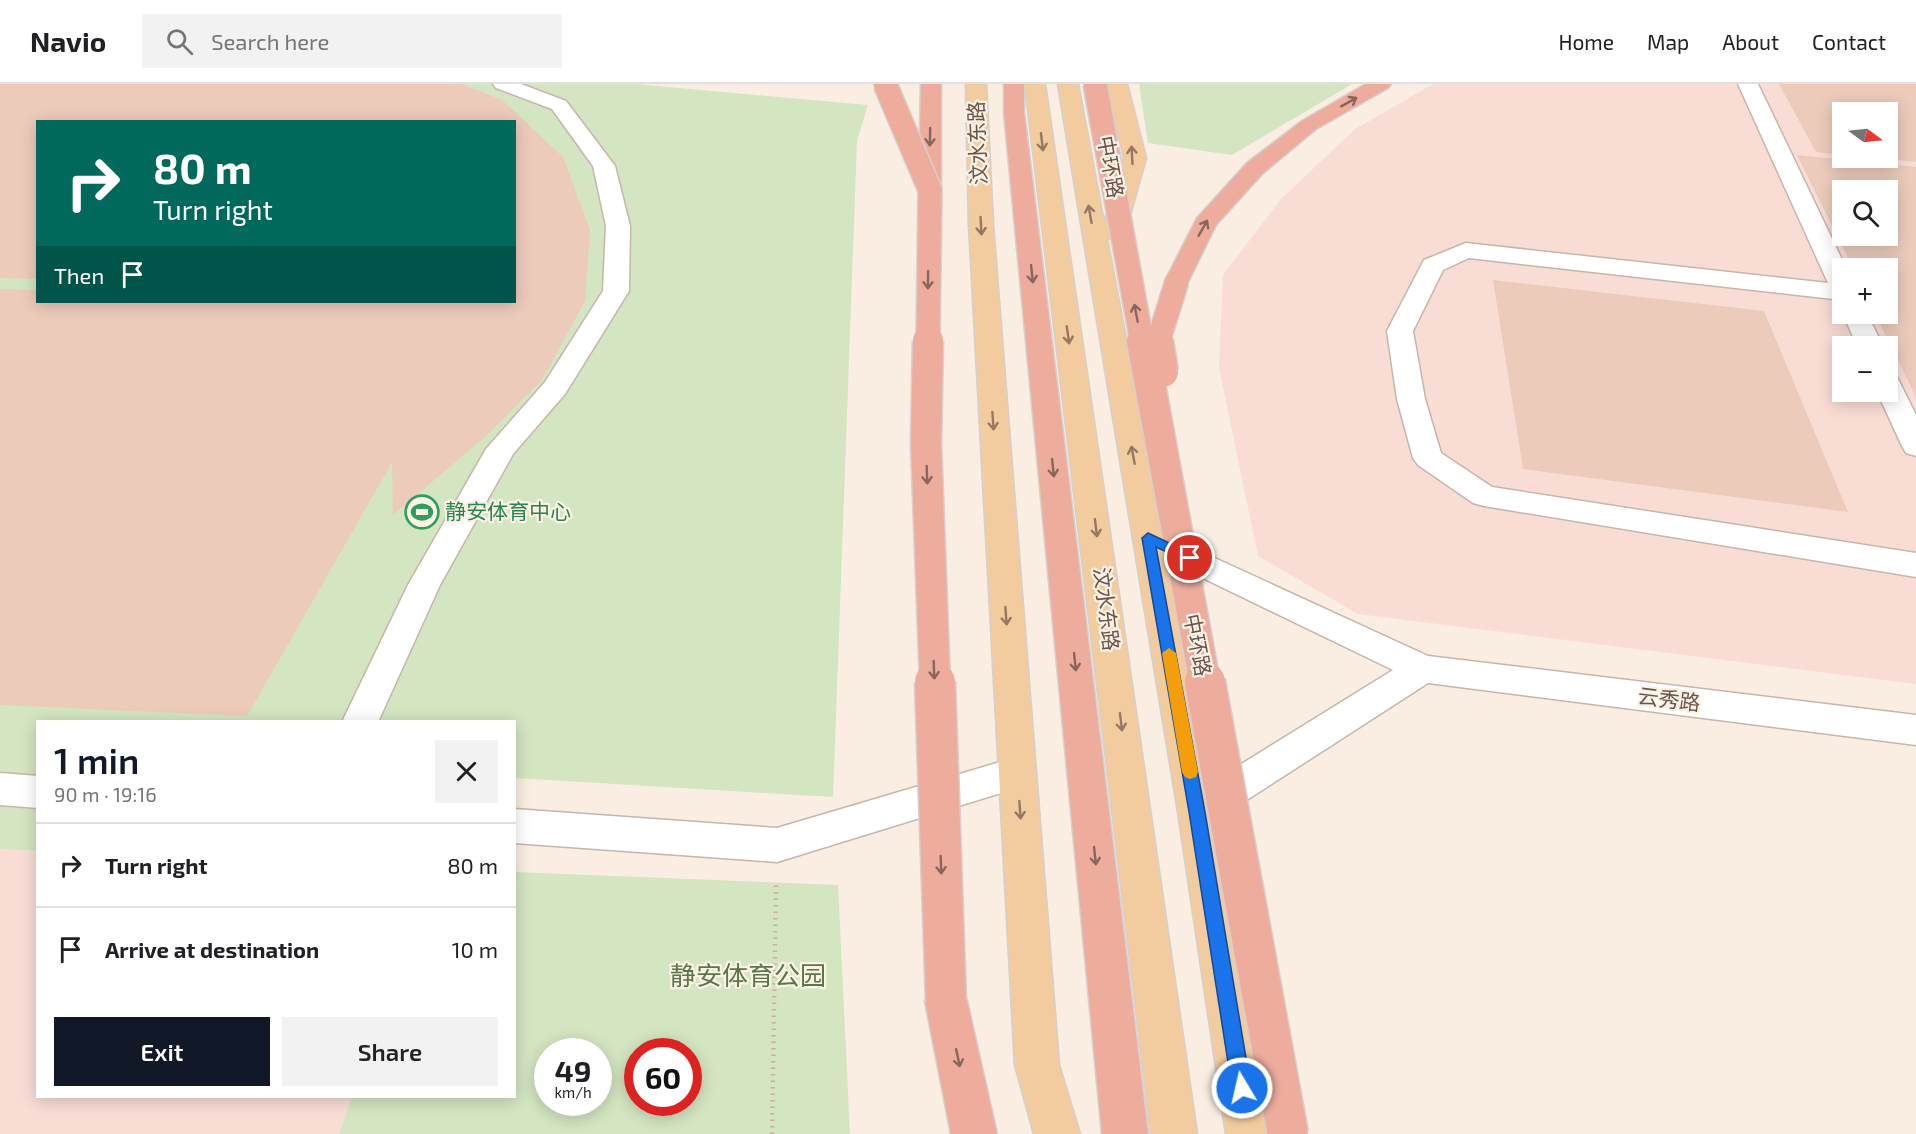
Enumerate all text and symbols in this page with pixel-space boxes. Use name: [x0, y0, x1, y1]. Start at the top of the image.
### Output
search box: [142, 14, 562, 68]
text: Navio: [30, 24, 106, 58]
icon: search: [163, 25, 196, 58]
text: Search here: [211, 28, 329, 54]
text: Home: [1558, 29, 1614, 54]
text: Map: [1647, 29, 1689, 54]
text: About: [1722, 29, 1779, 54]
text: Contact: [1812, 29, 1886, 54]
one-way arrow: [1340, 96, 1357, 108]
street label: 汶水东路: [963, 101, 990, 185]
north arrow: [1832, 102, 1898, 168]
map controls: [1832, 102, 1898, 402]
one-way arrow: [925, 127, 936, 147]
one-way arrow: [1037, 132, 1048, 151]
street label: 中环路: [1094, 134, 1129, 200]
text: 80 m: [153, 142, 252, 192]
icon: right: [54, 144, 132, 222]
one-way arrow: [1127, 146, 1138, 165]
button: search: [1832, 180, 1898, 246]
text: Turn right: [153, 193, 273, 225]
one-way arrow: [1084, 205, 1095, 225]
one-way arrow: [975, 216, 986, 236]
one-way arrow: [1198, 220, 1209, 238]
icon: arrive: [116, 258, 149, 291]
button: +: [1832, 258, 1898, 324]
text: Then: [54, 262, 104, 288]
one-way arrow: [1027, 264, 1038, 284]
one-way arrow: [922, 270, 934, 290]
one-way arrow: [1130, 303, 1141, 323]
one-way arrow: [1063, 325, 1074, 345]
button: −: [1832, 336, 1898, 402]
one-way arrow: [988, 411, 999, 430]
one-way arrow: [1127, 446, 1138, 466]
one-way arrow: [1048, 458, 1059, 478]
one-way arrow: [921, 465, 933, 485]
sports icon: 静安体育中心: [404, 494, 440, 530]
place label: 静安体育中心: [445, 498, 571, 523]
one-way arrow: [1090, 518, 1101, 538]
pin: [1164, 532, 1215, 583]
icon: arrive: [1173, 541, 1206, 574]
street label: 汶水东路: [1090, 566, 1125, 652]
one-way arrow: [1001, 605, 1012, 625]
street label: 中环路: [1180, 611, 1217, 678]
one-way arrow: [1070, 652, 1081, 671]
one-way arrow: [928, 660, 940, 680]
street label: 云秀路: [1636, 682, 1702, 715]
one-way arrow: [1116, 711, 1127, 731]
text: 1 min: [54, 738, 139, 781]
button: close: [435, 740, 498, 803]
text: 90 m · 19:16: [54, 782, 157, 806]
one-way arrow: [1014, 800, 1025, 820]
one-way arrow: [1090, 845, 1101, 865]
icon: right: [54, 849, 87, 882]
text: Turn right: [105, 852, 207, 878]
text: 80 m: [447, 852, 498, 878]
one-way arrow: [935, 855, 947, 875]
icon: arrive: [54, 933, 87, 966]
text: Arrive at destination: [105, 936, 319, 962]
text: 10 m: [452, 936, 498, 962]
park label: 静安体育公园: [670, 959, 826, 990]
button: Exit: [54, 1017, 270, 1086]
button: Share: [282, 1017, 498, 1086]
speed limit sign: 60: [624, 1038, 702, 1116]
one-way arrow: [953, 1048, 964, 1068]
text: 49: [555, 1052, 591, 1088]
position arrow: [1210, 1056, 1274, 1120]
text: km/h: [554, 1083, 592, 1101]

